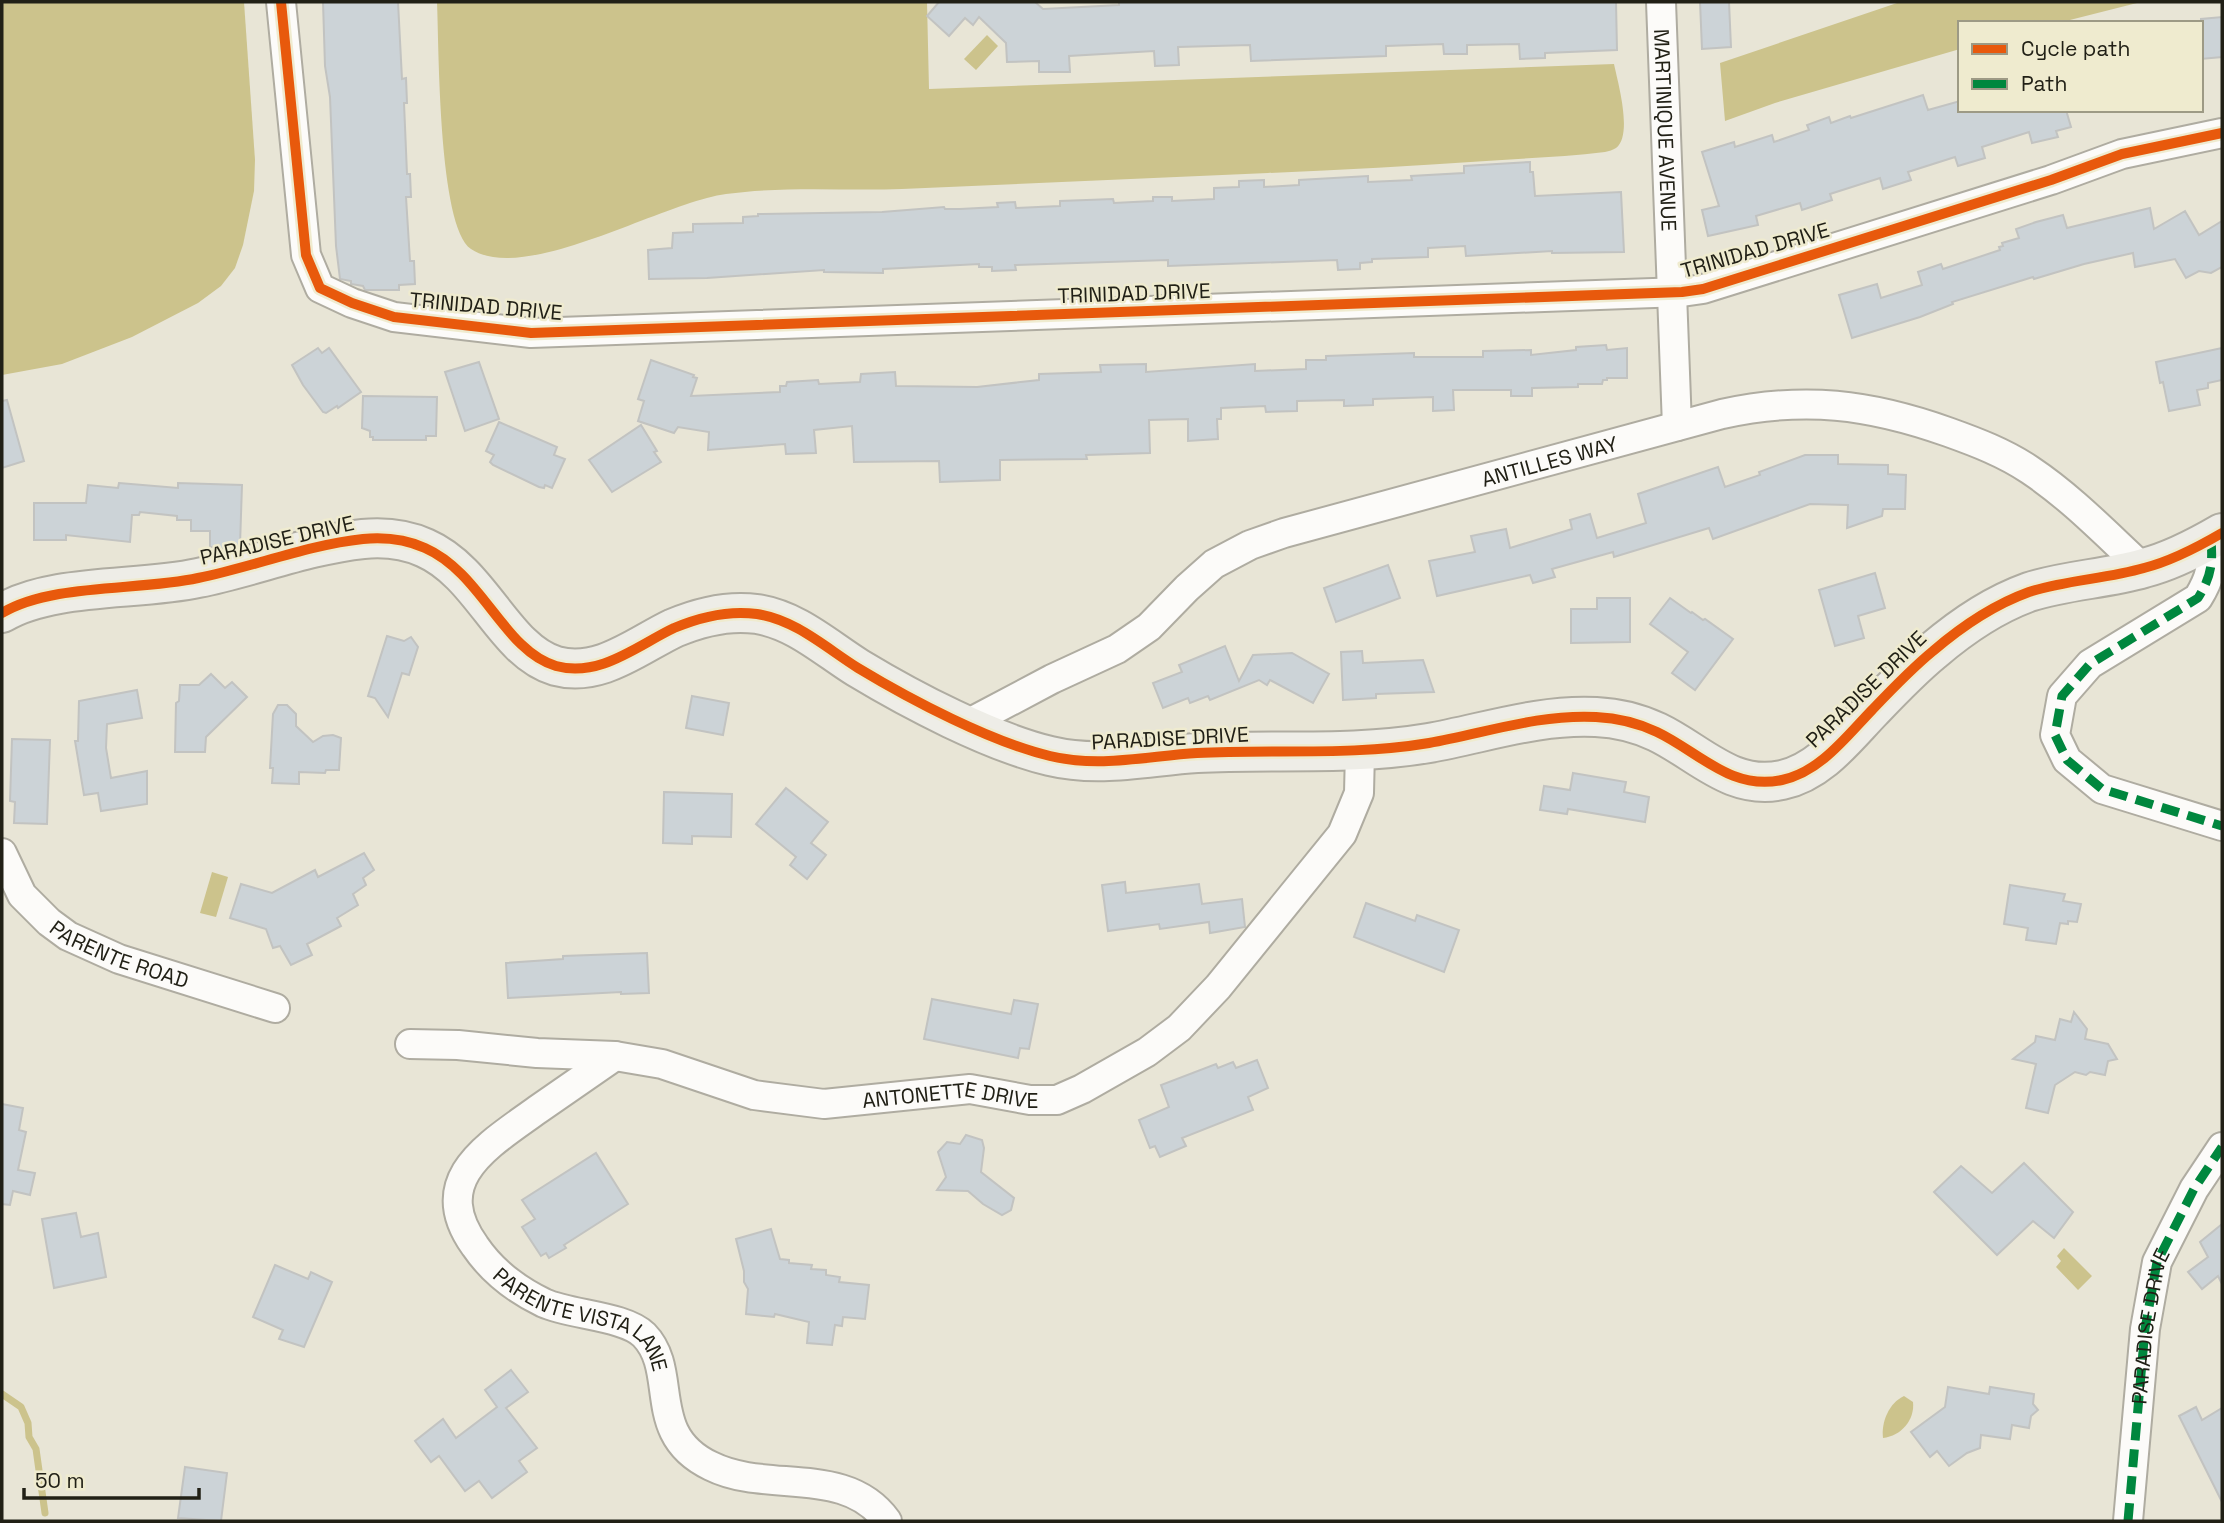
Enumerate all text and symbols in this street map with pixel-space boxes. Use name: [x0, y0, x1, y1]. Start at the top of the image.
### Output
legend: [1958, 21, 2203, 112]
street label: MARTINIQUE AVENUE: [1649, 28, 1683, 232]
text: Cycle path: [2021, 35, 2130, 62]
text: Path: [2021, 70, 2067, 97]
street label: TRINIDAD DRIVE: [1678, 216, 1832, 284]
street label: TRINIDAD DRIVE: [1057, 277, 1211, 309]
street label: TRINIDAD DRIVE: [409, 286, 563, 326]
street label: ANTILLES WAY: [1478, 429, 1621, 492]
street label: PARADISE DRIVE: [197, 509, 357, 571]
street label: PARADISE DRIVE: [1800, 625, 1932, 753]
street label: PARADISE DRIVE: [1091, 720, 1249, 756]
street label: PARENTE ROAD: [45, 914, 192, 994]
street label: ANTONETTE DRIVE: [861, 1075, 1038, 1114]
street label: PARADISE DRIVE: [2125, 1243, 2175, 1405]
street label: PARENTE VISTA LANE: [488, 1261, 674, 1374]
scale bar: [24, 1456, 200, 1500]
text: 50 m: [35, 1467, 85, 1494]

